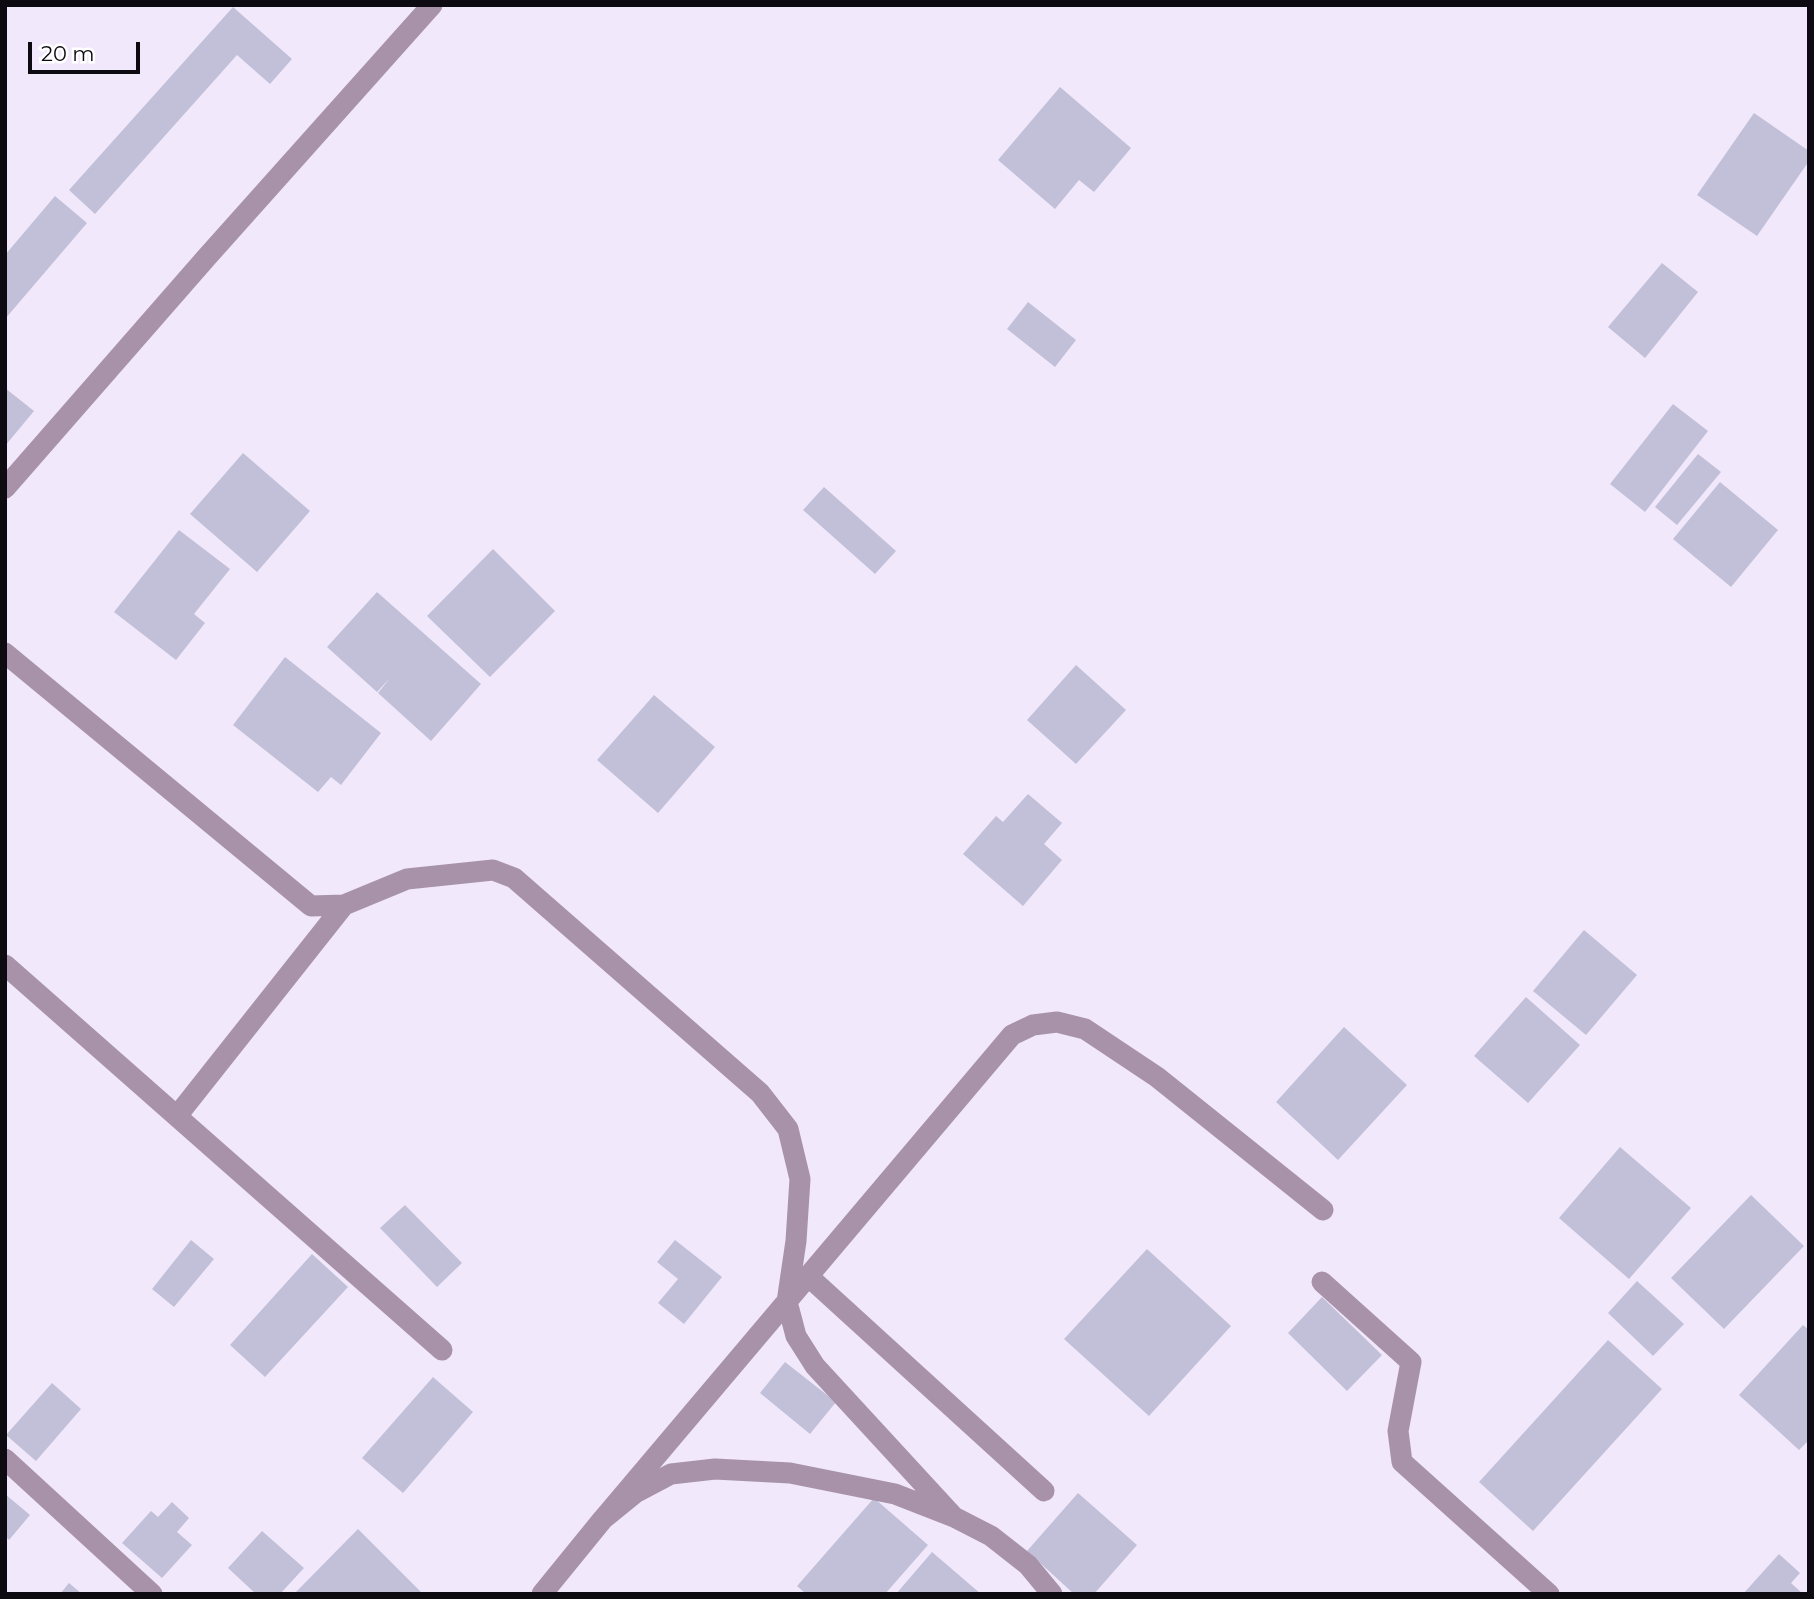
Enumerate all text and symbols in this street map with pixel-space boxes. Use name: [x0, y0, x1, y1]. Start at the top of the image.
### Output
scale bar: [32, 28, 144, 72]
text: 20 m: [41, 41, 95, 66]

